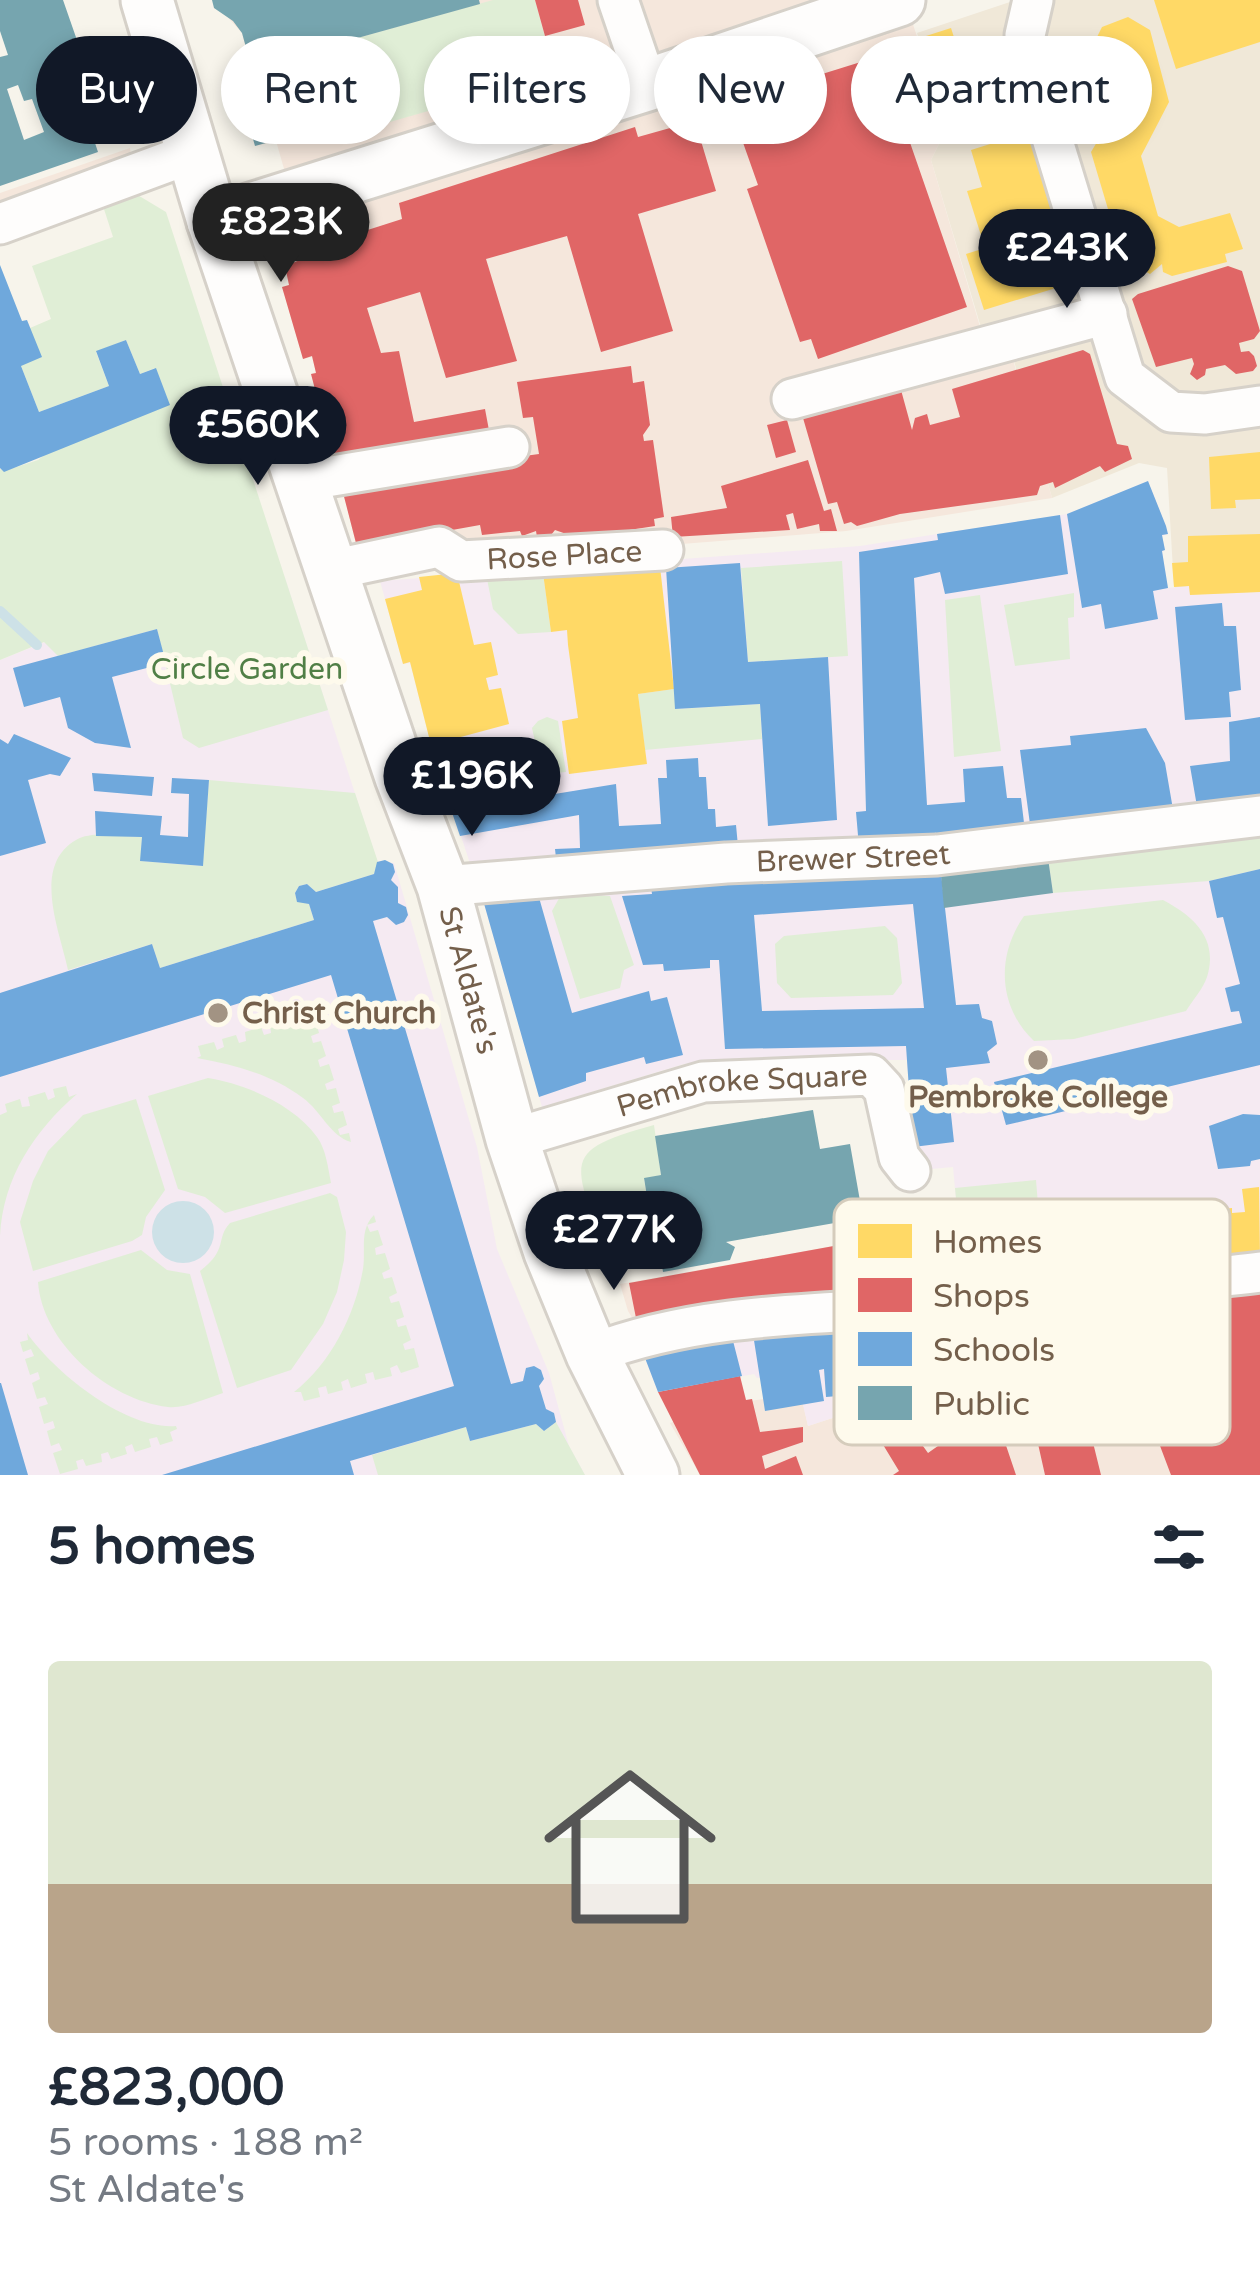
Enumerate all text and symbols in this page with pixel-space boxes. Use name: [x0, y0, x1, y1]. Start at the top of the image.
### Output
chip: Buy: [36, 36, 197, 144]
chip: Rent: [221, 36, 400, 144]
chip: Filters: [424, 36, 630, 144]
chip: New: [654, 36, 827, 144]
chip: Apartment: [851, 36, 1152, 144]
pin: £823K: [197, 183, 365, 285]
text: £823K: [219, 198, 343, 245]
pin: £243K: [983, 209, 1151, 311]
text: £243K: [1005, 224, 1129, 271]
pin: £560K: [174, 386, 342, 488]
text: £560K: [196, 401, 320, 448]
street label: Rose Place: [485, 533, 643, 578]
park label: Circle Garden: [151, 651, 343, 688]
pin: £196K: [388, 737, 556, 839]
text: £196K: [410, 752, 534, 799]
street label: Brewer Street: [755, 835, 952, 880]
street label: St Aldate's: [431, 902, 506, 1058]
place label: Christ Church: [242, 995, 436, 1032]
marker: Christ Church: [205, 1000, 231, 1026]
marker: Pembroke College: [1025, 1047, 1051, 1073]
street label: Pembroke Square: [612, 1057, 868, 1125]
place label: Pembroke College: [908, 1079, 1168, 1116]
pin: £277K: [530, 1191, 698, 1293]
legend: [834, 1199, 1230, 1445]
text: £277K: [552, 1206, 676, 1253]
text: Homes: [933, 1223, 1042, 1262]
text: Shops: [933, 1277, 1030, 1316]
text: Schools: [933, 1331, 1055, 1370]
text: Public: [933, 1385, 1030, 1424]
icon: filters: [1146, 1514, 1212, 1580]
text: 5 homes: [48, 1516, 256, 1578]
icon: home: [522, 1739, 738, 1955]
text: £823,000: [48, 2057, 284, 2119]
text: 5 rooms · 188 m²: [48, 2119, 363, 2166]
text: St Aldate's: [48, 2166, 245, 2213]

